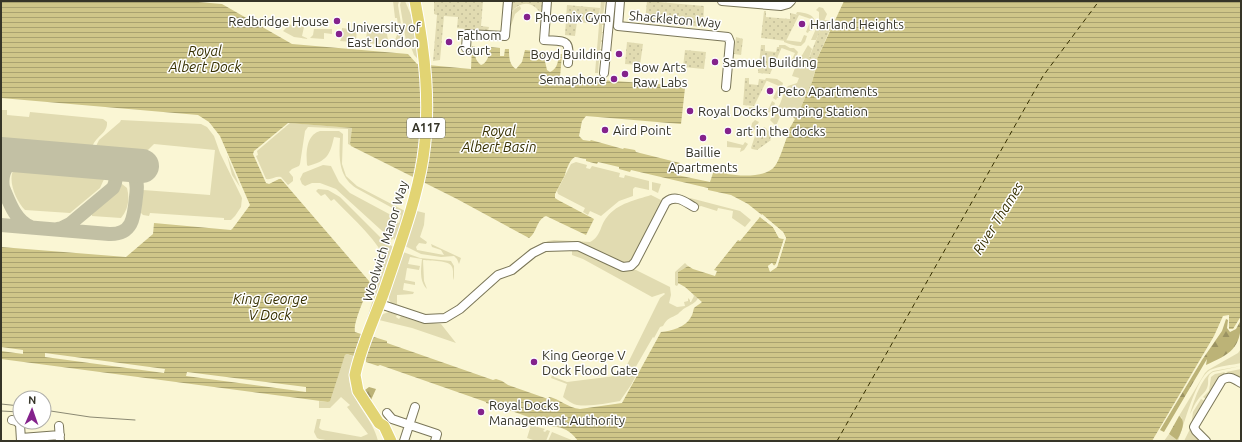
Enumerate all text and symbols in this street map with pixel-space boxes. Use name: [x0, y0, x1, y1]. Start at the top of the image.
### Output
street label: Shackleton Way: [629, 8, 721, 30]
place label: Phoenix Gym: [535, 10, 611, 24]
marker: Phoenix Gym: [522, 12, 532, 22]
place label: Redbridge House: [228, 14, 329, 28]
marker: Redbridge House: [332, 16, 342, 26]
place label: Harland Heights: [810, 17, 904, 31]
marker: Harland Heights: [797, 19, 807, 29]
place label: University of East London: [347, 20, 421, 49]
place label: Fathom Court: [457, 28, 501, 57]
marker: University of East London: [334, 29, 344, 39]
marker: Fathom Court: [444, 37, 454, 47]
water label: Royal Albert Dock: [168, 43, 242, 75]
place label: Boyd Building: [530, 47, 611, 61]
marker: Boyd Building: [614, 49, 624, 59]
place label: Samuel Building: [723, 55, 817, 69]
marker: Samuel Building: [710, 57, 720, 67]
place label: Bow Arts Raw Labs: [633, 60, 688, 89]
marker: Bow Arts Raw Labs: [620, 69, 630, 79]
place label: Semaphore: [539, 72, 606, 86]
marker: Semaphore: [609, 74, 619, 84]
place label: Peto Apartments: [778, 84, 878, 98]
marker: Peto Apartments: [765, 86, 775, 96]
place label: Royal Docks Pumping Station: [698, 104, 868, 118]
marker: Royal Docks Pumping Station: [685, 106, 695, 116]
road number: A117: [407, 118, 445, 138]
water label: Royal Albert Basin: [461, 123, 536, 155]
place label: Aird Point: [613, 123, 671, 137]
place label: art in the docks: [736, 124, 826, 138]
marker: Aird Point: [600, 125, 610, 135]
marker: art in the docks: [723, 126, 733, 136]
marker: Baillie Apartments: [698, 133, 708, 143]
place label: Baillie Apartments: [668, 145, 738, 174]
street label: Woolwich Manor Way: [360, 179, 410, 303]
water label: River Thames: [970, 179, 1027, 257]
water label: King George V Dock: [233, 291, 307, 323]
place label: King George V Dock Flood Gate: [542, 348, 638, 377]
marker: King George V Dock Flood Gate: [529, 357, 539, 367]
north arrow: [12, 390, 52, 430]
text: N: [28, 394, 37, 406]
place label: Royal Docks Management Authority: [489, 398, 625, 427]
marker: Royal Docks Management Authority: [476, 407, 486, 417]

